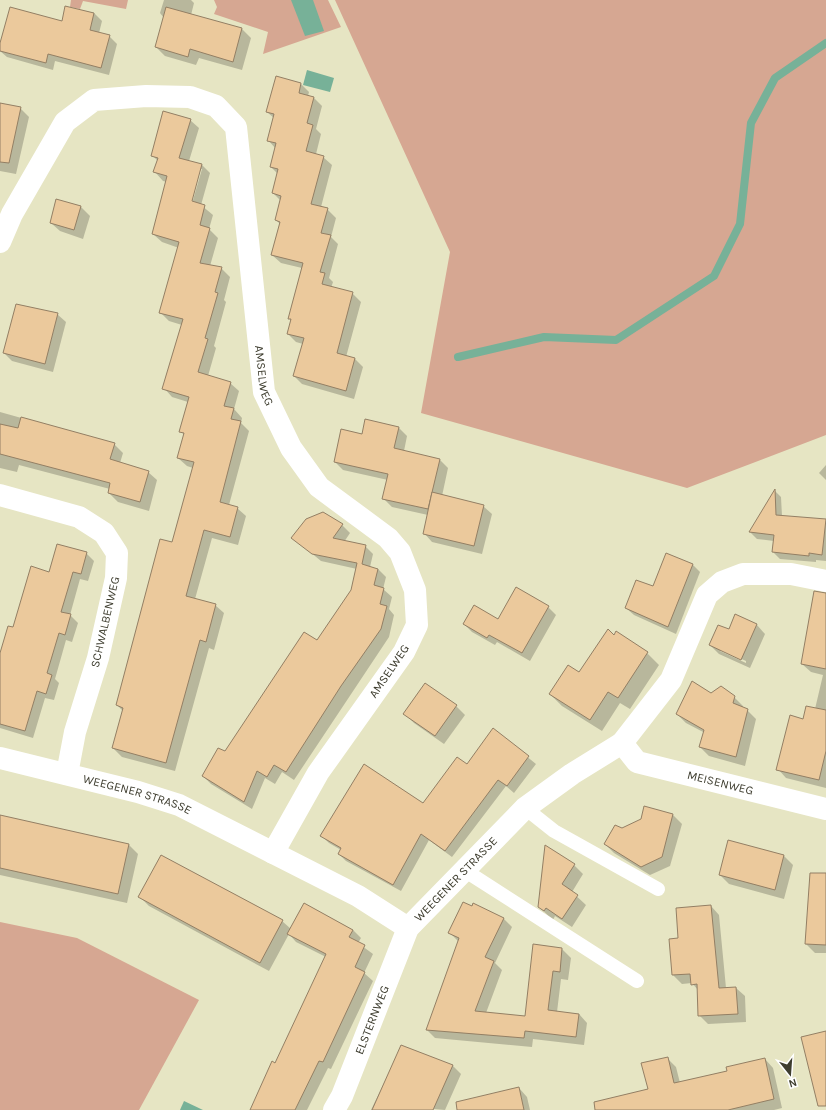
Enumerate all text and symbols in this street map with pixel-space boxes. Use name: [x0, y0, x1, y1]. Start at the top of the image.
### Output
street label: AMSELWEG: [252, 345, 277, 408]
street label: SCHWALBENWEG: [88, 575, 122, 669]
street label: AMSELWEG: [366, 642, 412, 700]
street label: MEISENWEG: [686, 768, 755, 798]
street label: WEEGENER STRASSE: [81, 772, 194, 817]
street label: WEEGENER STRASSE: [411, 834, 500, 924]
street label: ELSTERNWEG: [352, 983, 392, 1056]
north arrow: [770, 1054, 810, 1094]
text: N: [787, 1076, 798, 1090]

